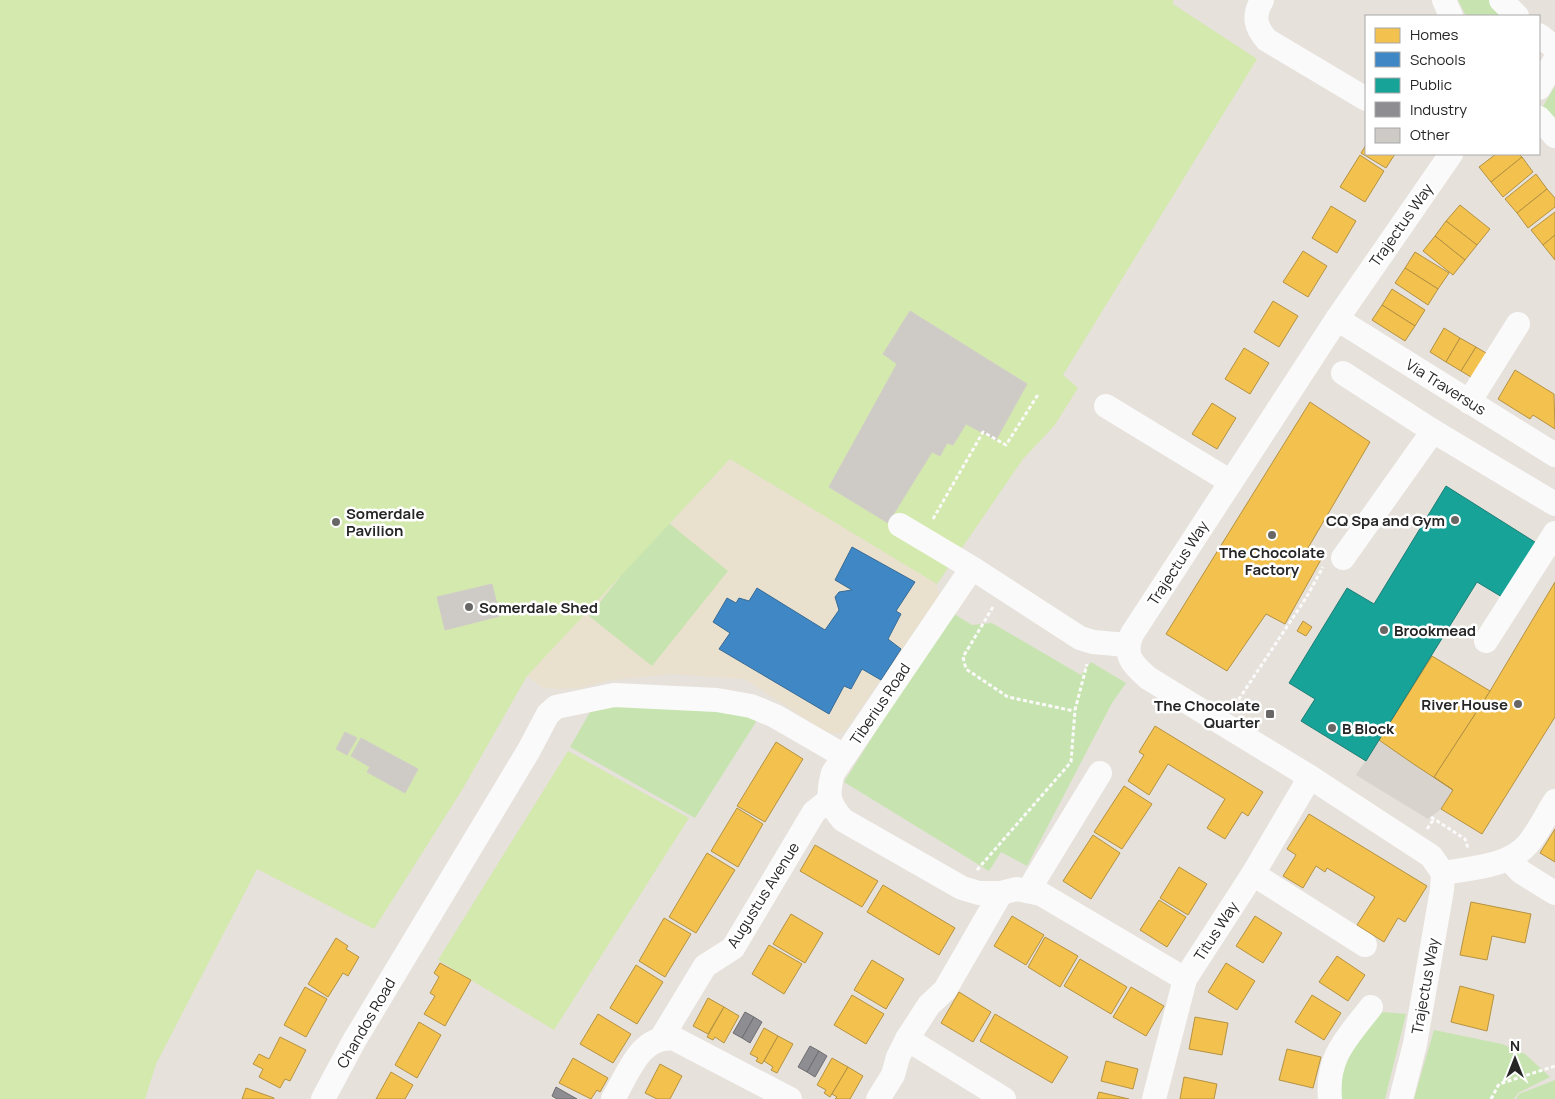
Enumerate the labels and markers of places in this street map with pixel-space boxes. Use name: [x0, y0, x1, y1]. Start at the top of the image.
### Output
place label: Somerdale Pavilion: [346, 503, 425, 541]
place label: CQ Spa and Gym: [1326, 510, 1445, 531]
marker: CQ Spa and Gym: [1449, 514, 1461, 526]
marker: Somerdale Pavilion: [330, 516, 342, 528]
marker: The Chocolate Factory: [1266, 529, 1278, 541]
place label: The Chocolate Factory: [1219, 542, 1325, 580]
place label: Somerdale Shed: [479, 597, 598, 618]
marker: Somerdale Shed: [463, 601, 475, 613]
place label: Brookmead: [1394, 620, 1476, 641]
marker: Brookmead: [1378, 624, 1390, 636]
place label: River House: [1421, 694, 1508, 715]
place label: The Chocolate Quarter: [1154, 695, 1260, 733]
marker: River House: [1512, 698, 1524, 710]
marker: The Chocolate Quarter: [1264, 708, 1276, 720]
place label: B Block: [1342, 718, 1395, 739]
marker: B Block: [1326, 722, 1338, 734]

